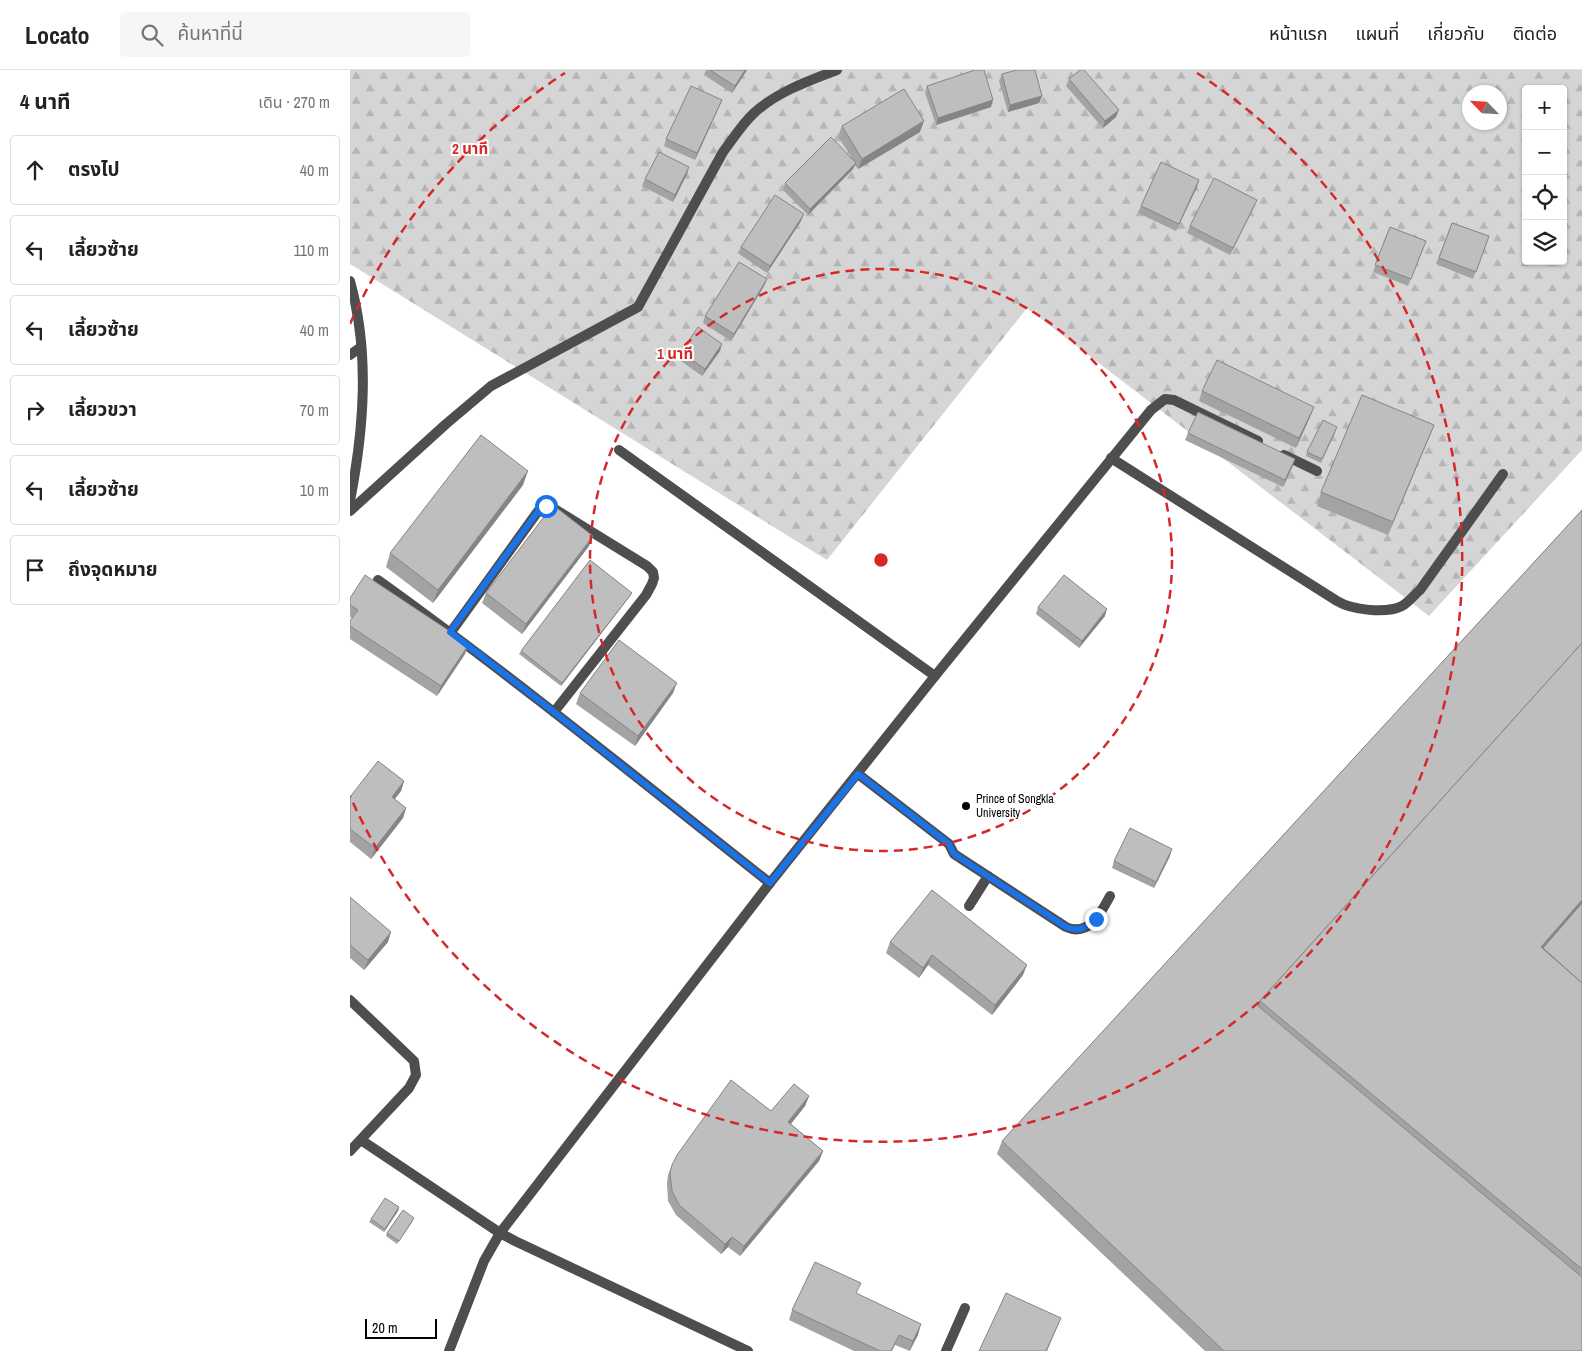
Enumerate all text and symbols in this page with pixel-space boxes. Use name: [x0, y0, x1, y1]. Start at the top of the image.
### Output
search box: [120, 12, 470, 57]
text: Locato: [25, 19, 90, 51]
text: ค้นหาที่นี่: [178, 20, 243, 46]
icon: search: [138, 21, 166, 49]
text: หน้าแรก: [1269, 21, 1327, 46]
text: แผนที่: [1355, 21, 1399, 46]
text: เกี่ยวกับ: [1427, 21, 1485, 46]
text: ติดต่อ: [1513, 21, 1557, 46]
north arrow: [1462, 85, 1507, 130]
map controls: [1522, 85, 1567, 265]
button: +: [1522, 85, 1567, 130]
text: 4 นาที: [20, 87, 71, 116]
text: เดิน · 270 m: [258, 91, 330, 113]
button: −: [1522, 130, 1567, 175]
text: 2 นาที: [452, 138, 488, 159]
icon: ahead: [21, 156, 49, 184]
text: ตรงไป: [68, 156, 120, 182]
text: 40 m: [300, 159, 329, 181]
button: locate: [1522, 175, 1567, 220]
button: layers: [1522, 220, 1567, 265]
icon: left: [21, 236, 49, 264]
text: เลี้ยวซ้าย: [68, 236, 139, 262]
text: 110 m: [293, 239, 329, 261]
icon: left: [21, 316, 49, 344]
text: เลี้ยวซ้าย: [68, 316, 139, 342]
text: 40 m: [300, 319, 329, 341]
text: 1 นาที: [657, 343, 693, 364]
icon: right: [21, 396, 49, 424]
text: เลี้ยวขวา: [68, 396, 137, 422]
text: 70 m: [300, 399, 329, 421]
icon: left: [21, 476, 49, 504]
text: เลี้ยวซ้าย: [68, 476, 139, 502]
text: 10 m: [300, 479, 329, 501]
route start: [535, 495, 558, 518]
centre of rings: [872, 551, 890, 569]
icon: arrive: [21, 556, 49, 584]
text: ถึงจุดหมาย: [68, 556, 158, 582]
place label: Prince of Songkla University: [976, 791, 1054, 821]
marker: Prince of Songkla University: [960, 800, 972, 812]
route end: [1085, 908, 1108, 931]
scale bar: [365, 1316, 438, 1339]
text: 20 m: [372, 1319, 398, 1337]

